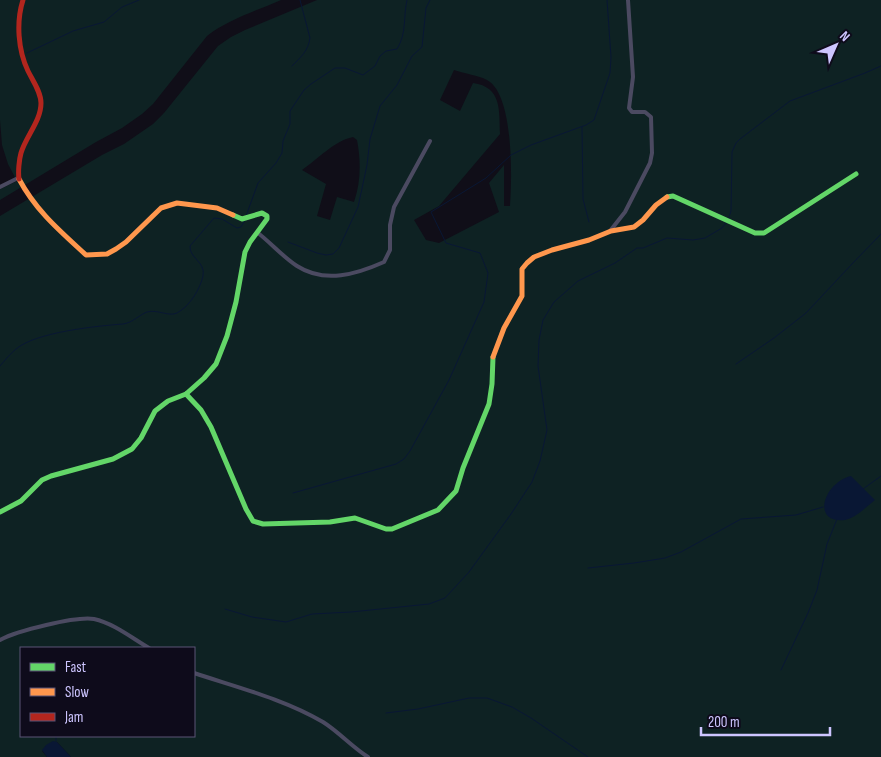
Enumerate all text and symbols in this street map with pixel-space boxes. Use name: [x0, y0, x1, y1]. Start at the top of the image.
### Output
north arrow: [811, 20, 861, 70]
text: N: [836, 28, 853, 45]
legend: [20, 647, 195, 737]
text: Fast: [65, 658, 87, 677]
text: Slow: [65, 683, 89, 702]
scale bar: [701, 704, 830, 736]
text: Jam: [64, 708, 83, 727]
text: 200 m: [708, 713, 740, 732]

